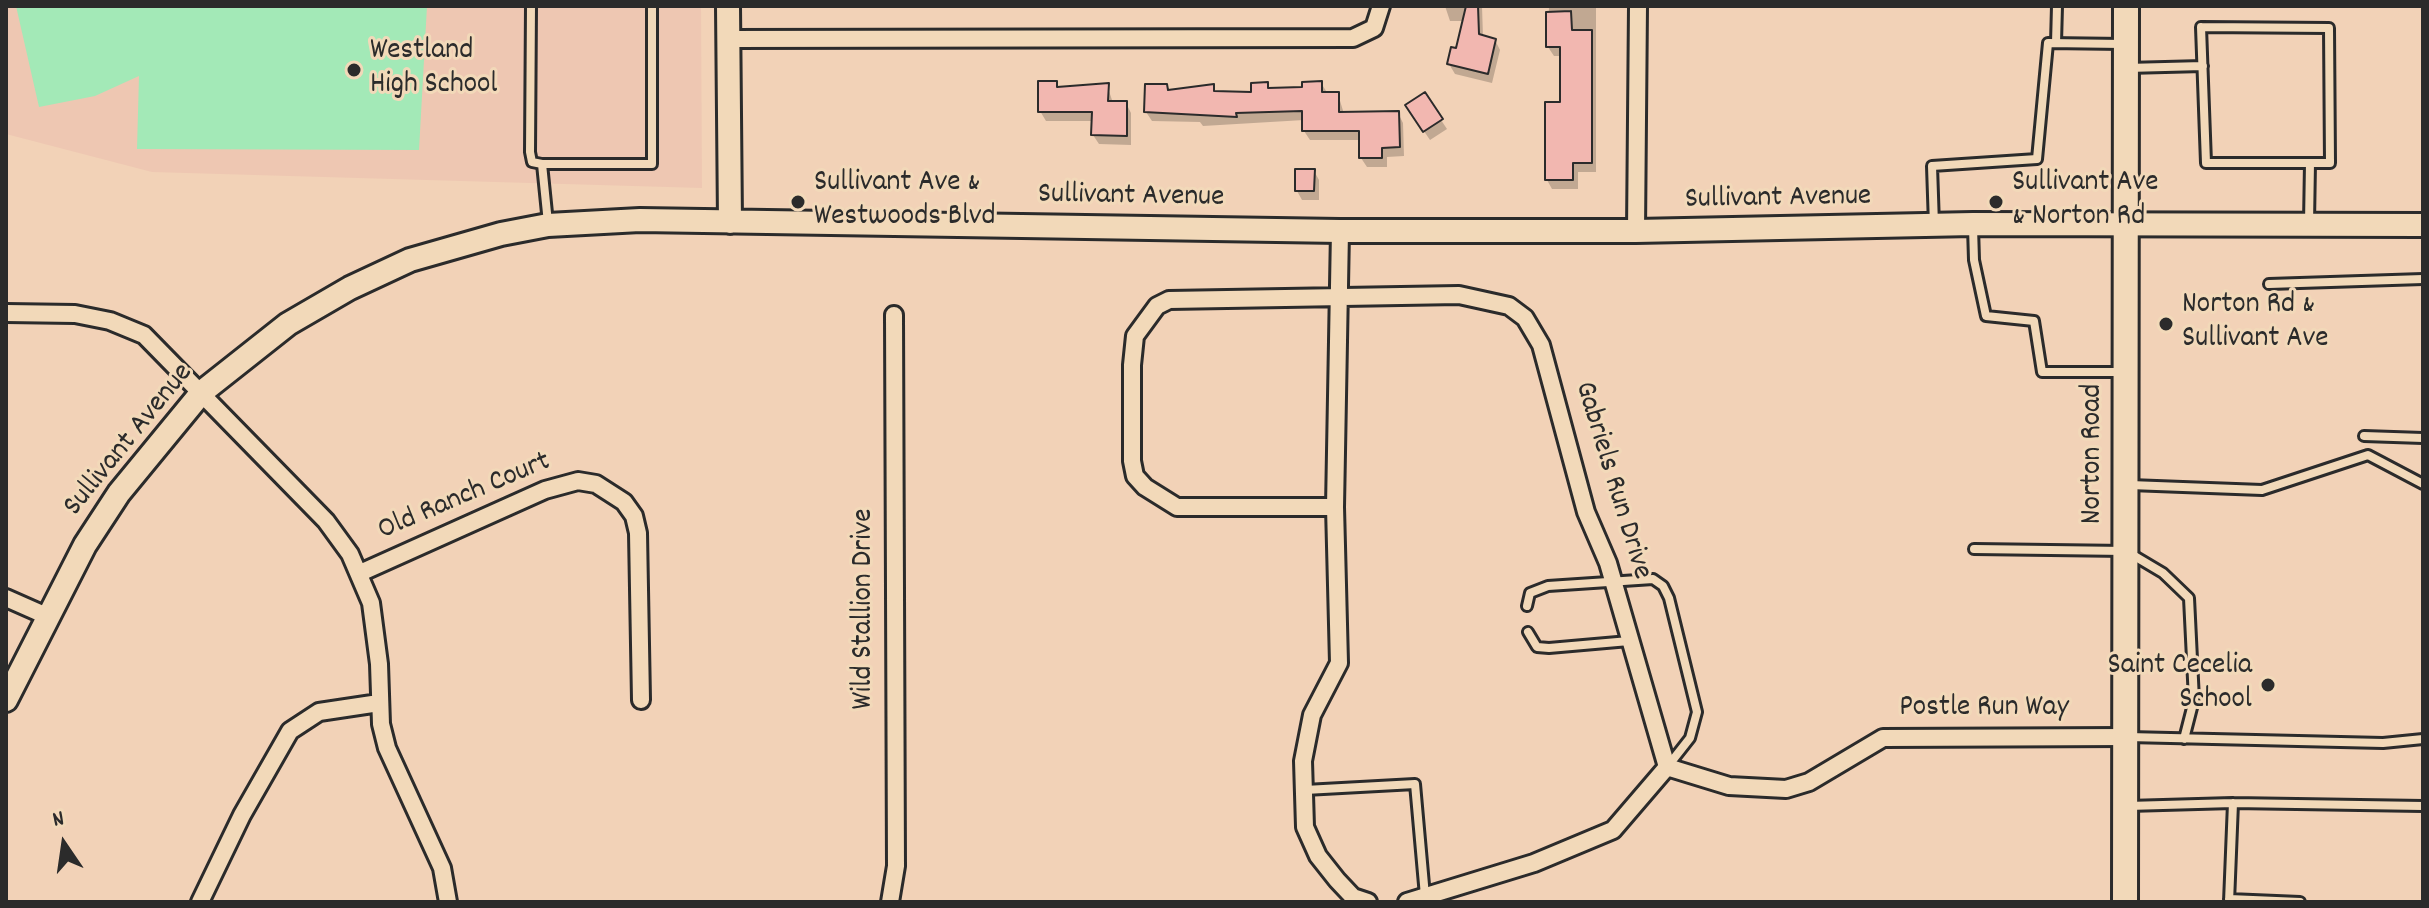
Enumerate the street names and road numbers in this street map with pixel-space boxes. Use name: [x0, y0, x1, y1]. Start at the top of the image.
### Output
street label: Sullivant Avenue: [1038, 178, 1224, 218]
street label: Sullivant Avenue: [1685, 180, 1871, 220]
street label: Sullivant Avenue: [57, 357, 203, 525]
street label: Gabriels Run Drive: [1564, 378, 1658, 584]
street label: Norton Road: [2077, 384, 2113, 524]
street label: Old Ranch Court: [373, 446, 557, 550]
street label: Wild Stallion Drive: [848, 509, 884, 709]
street label: Postle Run Way: [1899, 692, 2069, 728]

